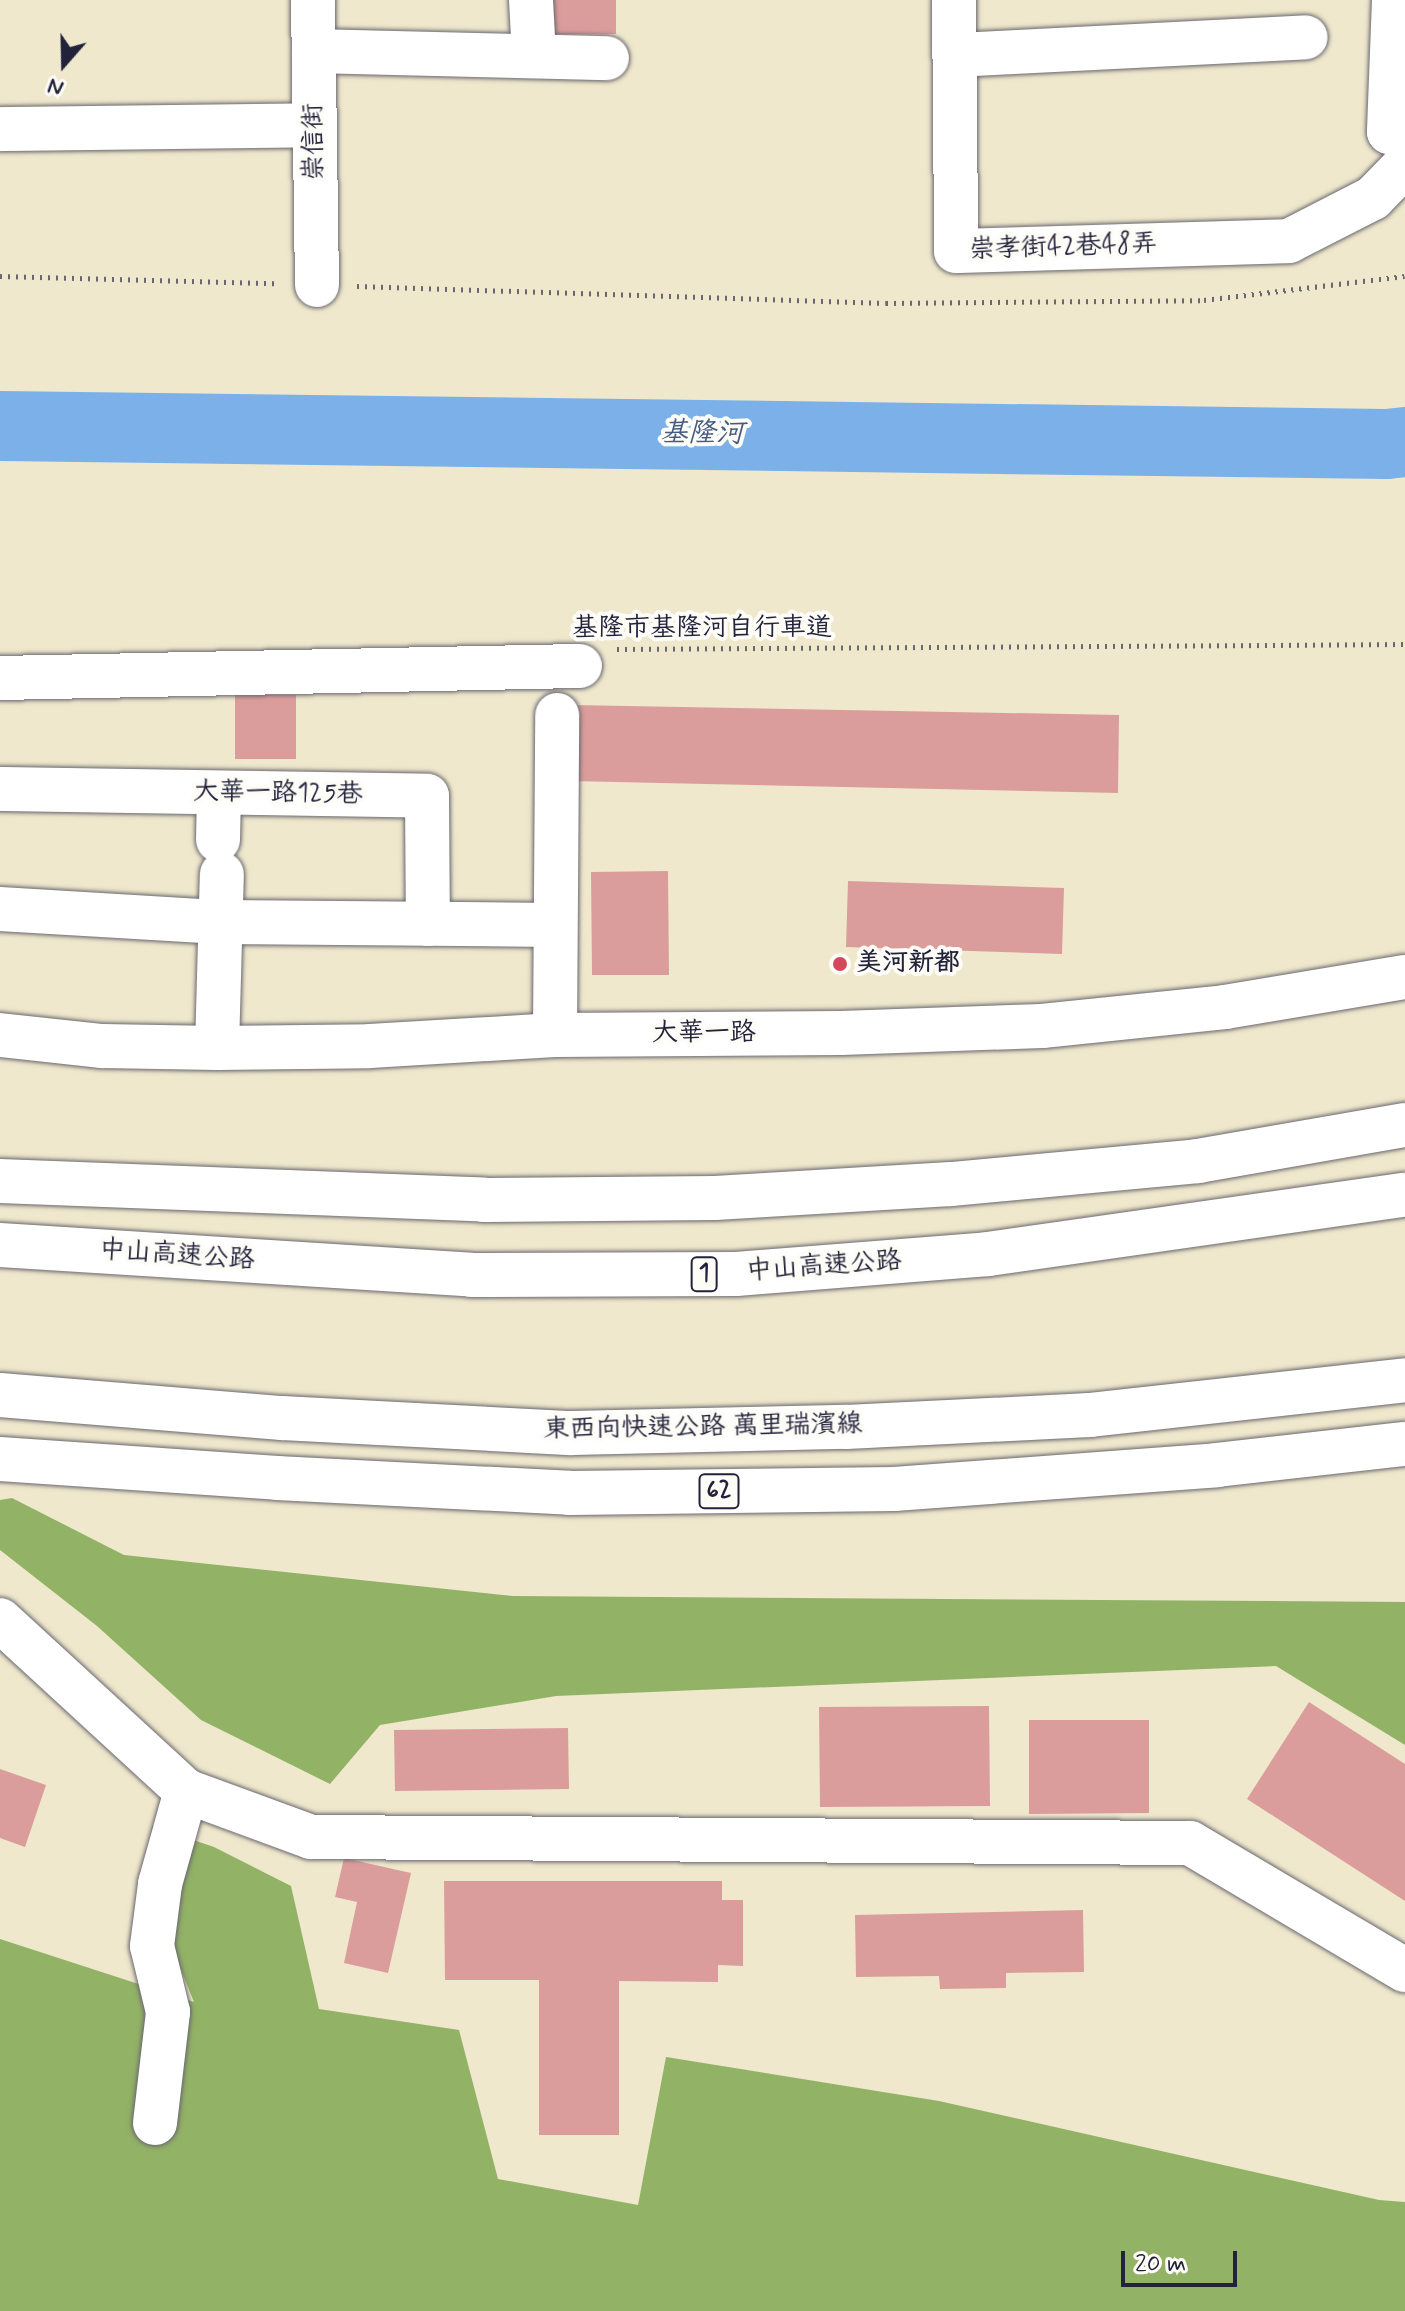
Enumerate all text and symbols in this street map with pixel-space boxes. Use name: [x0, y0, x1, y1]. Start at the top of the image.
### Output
north arrow: [24, 24, 104, 104]
text: N: [44, 71, 67, 102]
street label: 崇信街: [299, 103, 331, 181]
street label: 崇孝街42巷48弄: [968, 229, 1158, 267]
water label: 基隆河: [660, 416, 744, 452]
street label: 基隆市基隆河自行車道: [572, 613, 832, 645]
street label: 大華一路125巷: [193, 777, 363, 811]
place label: 美河新都: [856, 948, 960, 980]
marker: 美河新都: [831, 955, 849, 973]
street label: 大華一路: [652, 1018, 756, 1050]
street label: 中山高速公路: [98, 1235, 256, 1277]
street label: 中山高速公路: [745, 1246, 903, 1288]
road number: 1: [690, 1254, 718, 1294]
street label: 東西向快速公路 萬里瑞濱線: [543, 1410, 863, 1446]
road number: 62: [697, 1471, 741, 1511]
scale bar: [1125, 2235, 1241, 2285]
text: 20 m: [1135, 2249, 1186, 2280]

